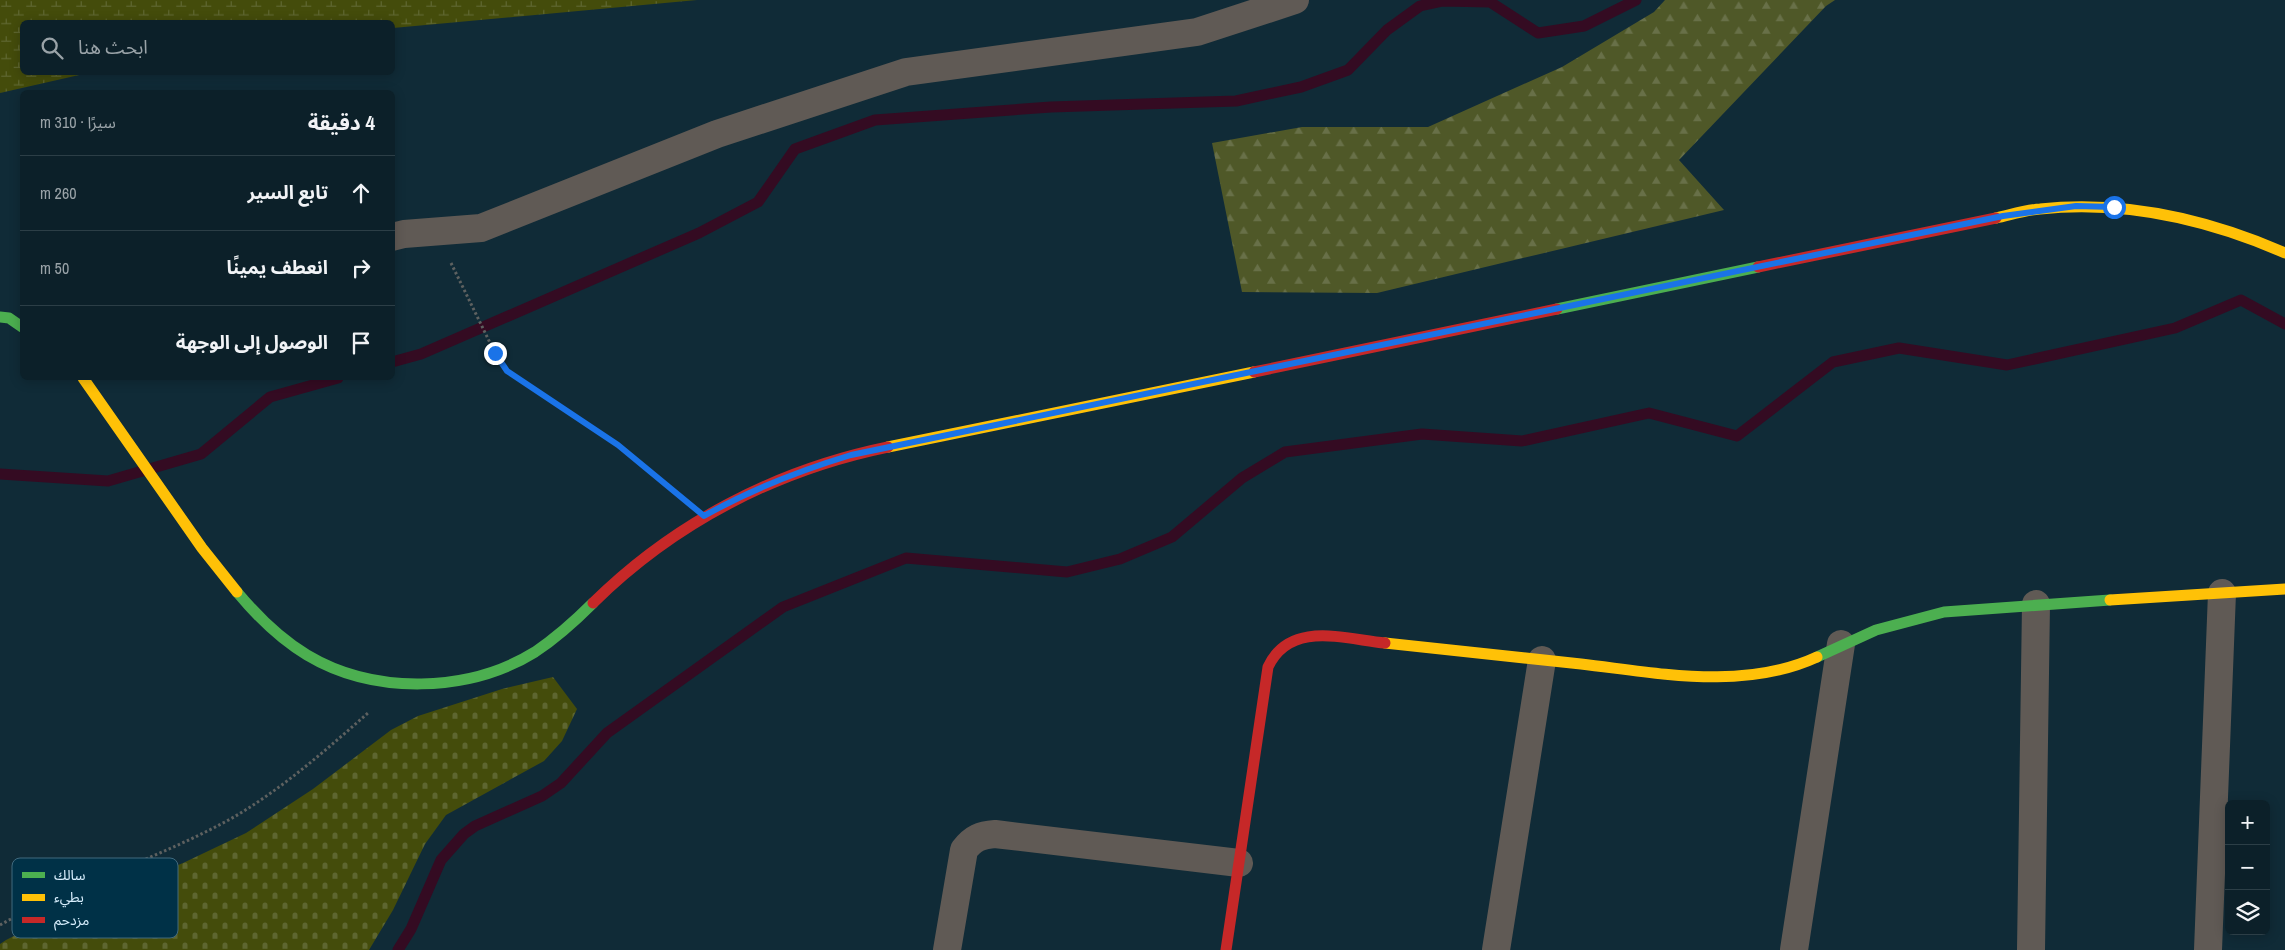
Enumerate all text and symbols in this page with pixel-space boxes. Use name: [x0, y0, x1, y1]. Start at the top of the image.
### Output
search box: [20, 20, 395, 75]
icon: search: [38, 34, 66, 62]
text: ابحث هنا: [78, 34, 148, 60]
text: 4 دقيقة: [308, 108, 375, 137]
text: سيرًا · 310 m: [40, 111, 116, 133]
text: تابع السير: [247, 179, 328, 205]
icon: ahead: [347, 179, 375, 207]
text: 260 m: [40, 182, 76, 204]
route start: [2103, 196, 2126, 219]
text: انعطف يمينًا: [227, 254, 328, 280]
icon: right: [347, 254, 375, 282]
text: 50 m: [40, 257, 69, 279]
text: الوصول إلى الوجهة: [176, 329, 328, 355]
icon: arrive: [347, 329, 375, 357]
route end: [484, 342, 507, 365]
map controls: [2225, 800, 2270, 935]
button: +: [2225, 800, 2270, 845]
button: −: [2225, 845, 2270, 890]
legend: [12, 858, 178, 938]
text: سالك: [54, 866, 86, 884]
text: بطيء: [54, 888, 84, 908]
button: layers: [2225, 890, 2270, 935]
text: مزدحم: [54, 911, 89, 931]

